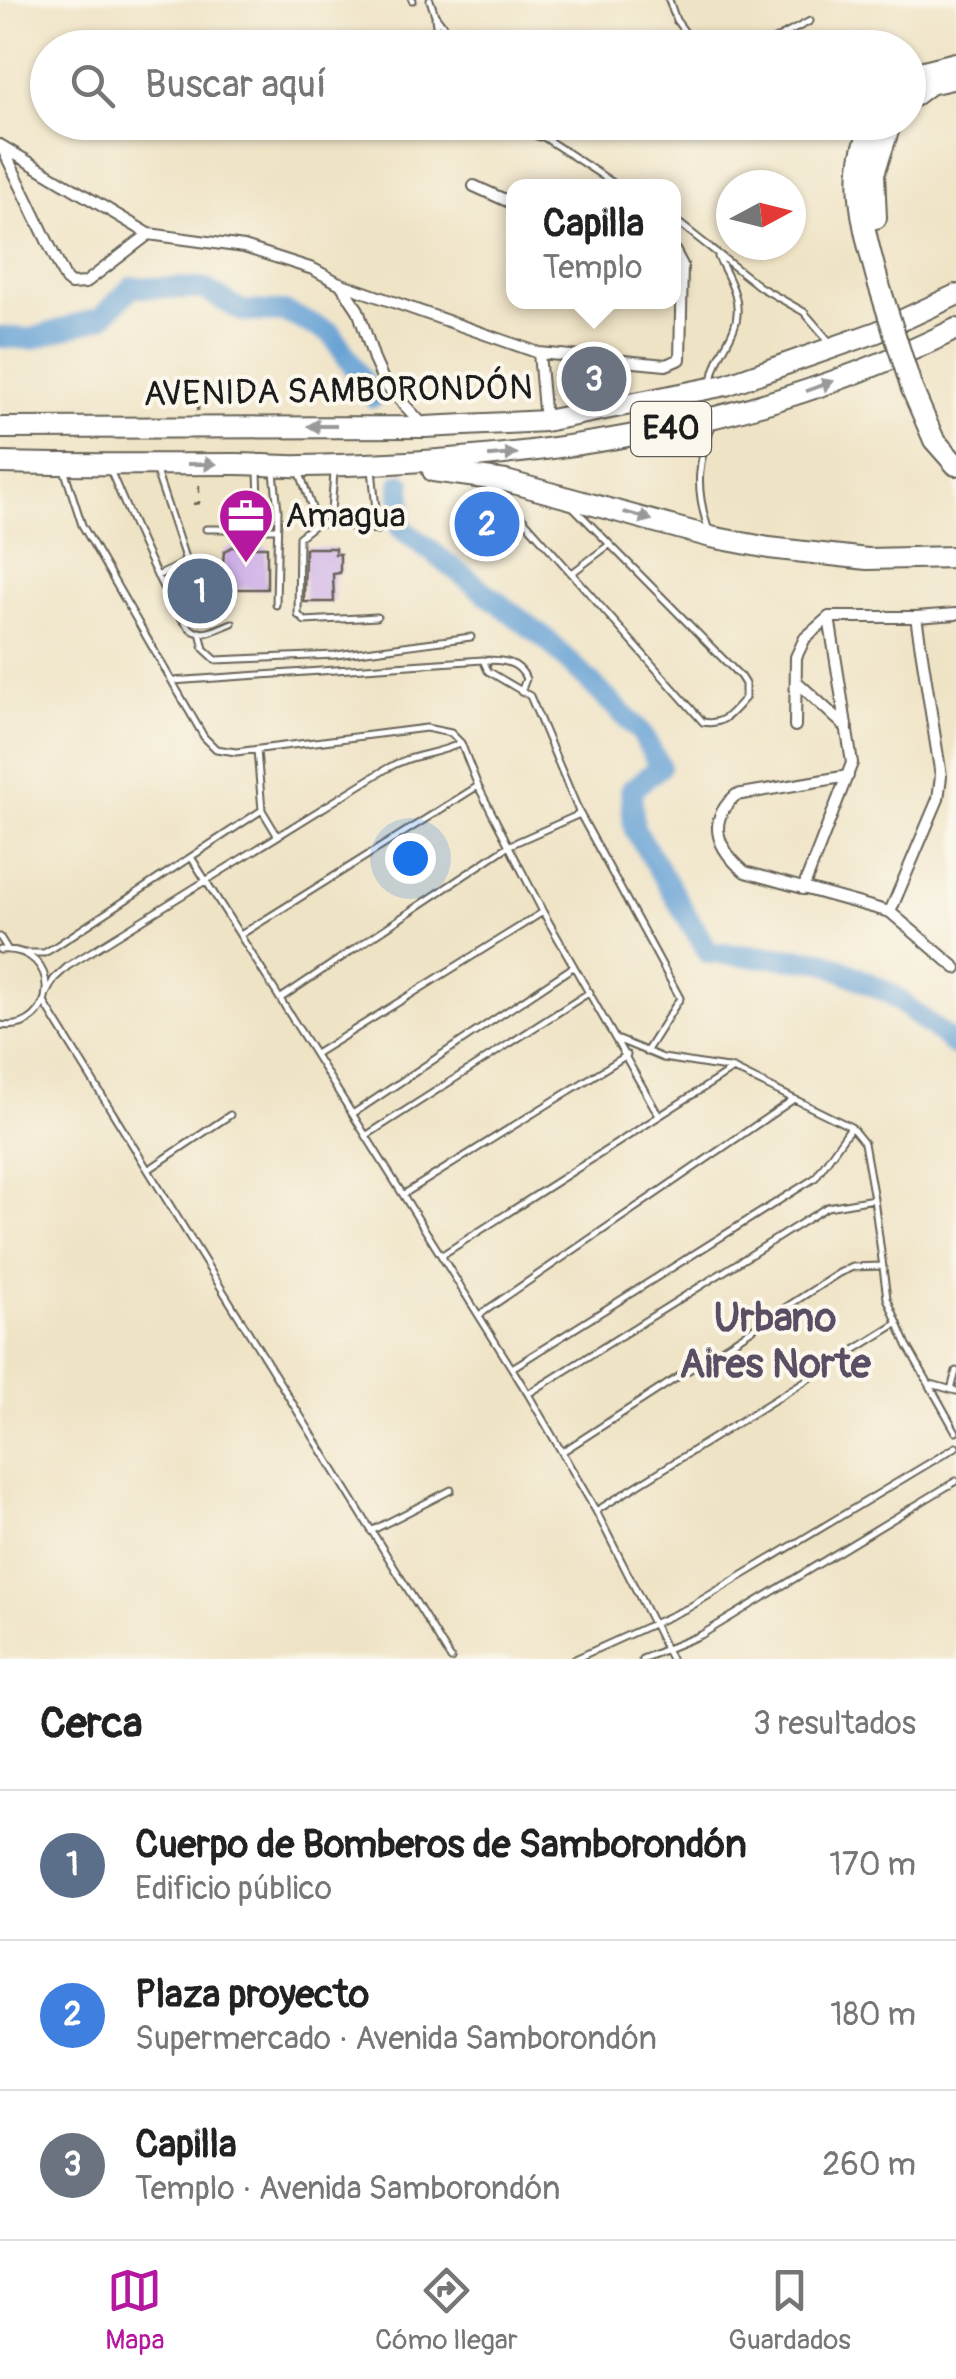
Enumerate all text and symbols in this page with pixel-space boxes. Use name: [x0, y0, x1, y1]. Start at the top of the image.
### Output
search box: [30, 30, 926, 140]
icon: search: [65, 58, 120, 113]
text: Buscar aquí: [145, 61, 327, 109]
north arrow: [716, 170, 806, 260]
popup: [506, 179, 681, 309]
text: Capilla: [543, 200, 644, 248]
text: Templo: [543, 248, 642, 288]
pin: 3: [562, 342, 626, 416]
street label: AVENIDA SAMBORONDÓN: [143, 366, 533, 416]
one-way arrow: [805, 378, 835, 393]
road number: E40: [631, 402, 711, 456]
one-way arrow: [305, 418, 337, 434]
one-way arrow: [488, 447, 520, 463]
one-way arrow: [187, 456, 219, 472]
office icon: Amagua: [216, 486, 276, 565]
pin: 2: [454, 486, 520, 562]
place label: Amagua: [285, 494, 406, 538]
one-way arrow: [623, 509, 654, 524]
pin: 1: [168, 554, 232, 628]
your location: [385, 833, 436, 884]
district label: Urbano Aires Norte: [679, 1294, 872, 1389]
text: Cerca: [40, 1698, 142, 1750]
text: 3 resultados: [753, 1704, 916, 1744]
text: Cuerpo de Bomberos de Samborondón: [135, 1821, 747, 1869]
text: 1: [66, 1845, 79, 1885]
text: 170 m: [829, 1845, 916, 1885]
text: Edificio público: [135, 1869, 332, 1909]
text: Plaza proyecto: [135, 1971, 369, 2019]
text: 2: [64, 1995, 81, 2035]
text: 180 m: [830, 1995, 916, 2035]
text: Supermercado · Avenida Samborondón: [135, 2019, 657, 2059]
text: Capilla: [135, 2121, 237, 2169]
text: 3: [64, 2145, 81, 2185]
text: 260 m: [822, 2145, 916, 2185]
text: Templo · Avenida Samborondón: [135, 2169, 560, 2209]
tab: Mapa: [105, 2263, 165, 2358]
tab: Cómo llegar: [375, 2263, 518, 2358]
tab: Guardados: [728, 2263, 851, 2358]

